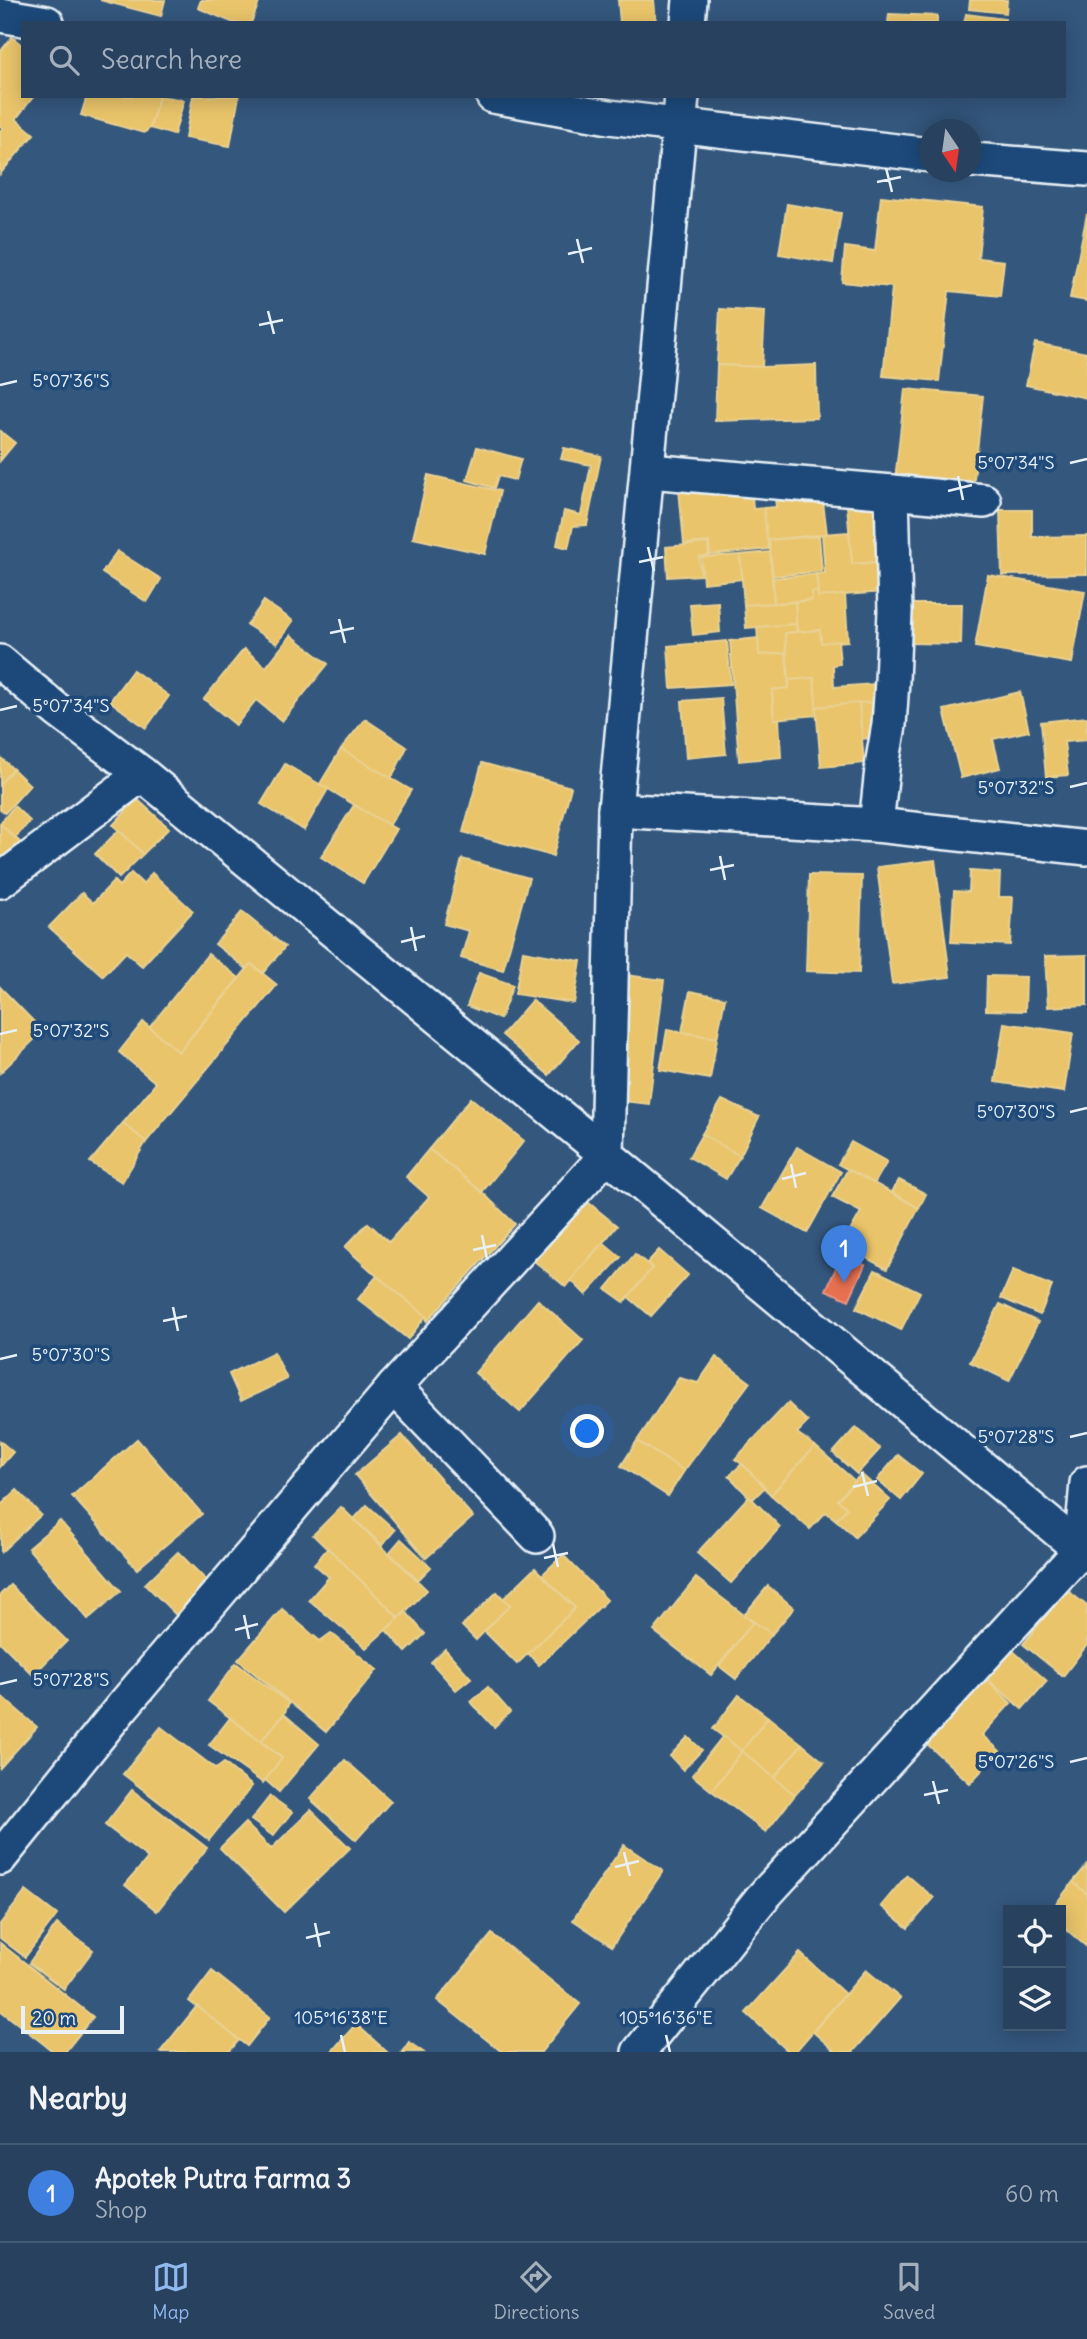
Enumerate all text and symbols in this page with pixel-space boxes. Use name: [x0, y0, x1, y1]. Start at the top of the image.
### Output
search box: [21, 21, 1066, 98]
icon: search: [45, 41, 83, 79]
text: Search here: [101, 43, 242, 76]
north arrow: [919, 119, 982, 182]
text: 5°07'36"S: [33, 369, 109, 392]
text: 5°07'34"S: [978, 451, 1055, 474]
text: 5°07'34"S: [33, 694, 110, 717]
text: 5°07'32"S: [978, 776, 1054, 799]
text: 5°07'32"S: [33, 1019, 109, 1042]
text: 5°07'30"S: [977, 1100, 1055, 1123]
pin: 1: [821, 1225, 867, 1283]
text: 5°07'30"S: [32, 1343, 110, 1366]
your location: [570, 1414, 604, 1448]
text: 5°07'28"S: [978, 1425, 1054, 1448]
text: 5°07'28"S: [33, 1668, 109, 1691]
text: 5°07'26"S: [978, 1750, 1054, 1773]
map controls: [1003, 1905, 1066, 2031]
button: locate: [1003, 1905, 1066, 1968]
button: layers: [1003, 1968, 1066, 2031]
scale bar: [21, 2003, 124, 2035]
text: 20 m: [32, 2006, 76, 2030]
text: 105°16'38"E: [294, 2006, 388, 2029]
text: 105°16'36"E: [619, 2006, 713, 2029]
text: Nearby: [28, 2079, 128, 2117]
text: Apotek Putra Farma 3: [95, 2162, 351, 2195]
text: 1: [46, 2179, 56, 2208]
text: 60 m: [1005, 2179, 1059, 2208]
text: Shop: [95, 2195, 147, 2224]
tab: Map: [152, 2258, 190, 2324]
tab: Directions: [494, 2258, 579, 2324]
tab: Saved: [883, 2258, 935, 2324]

